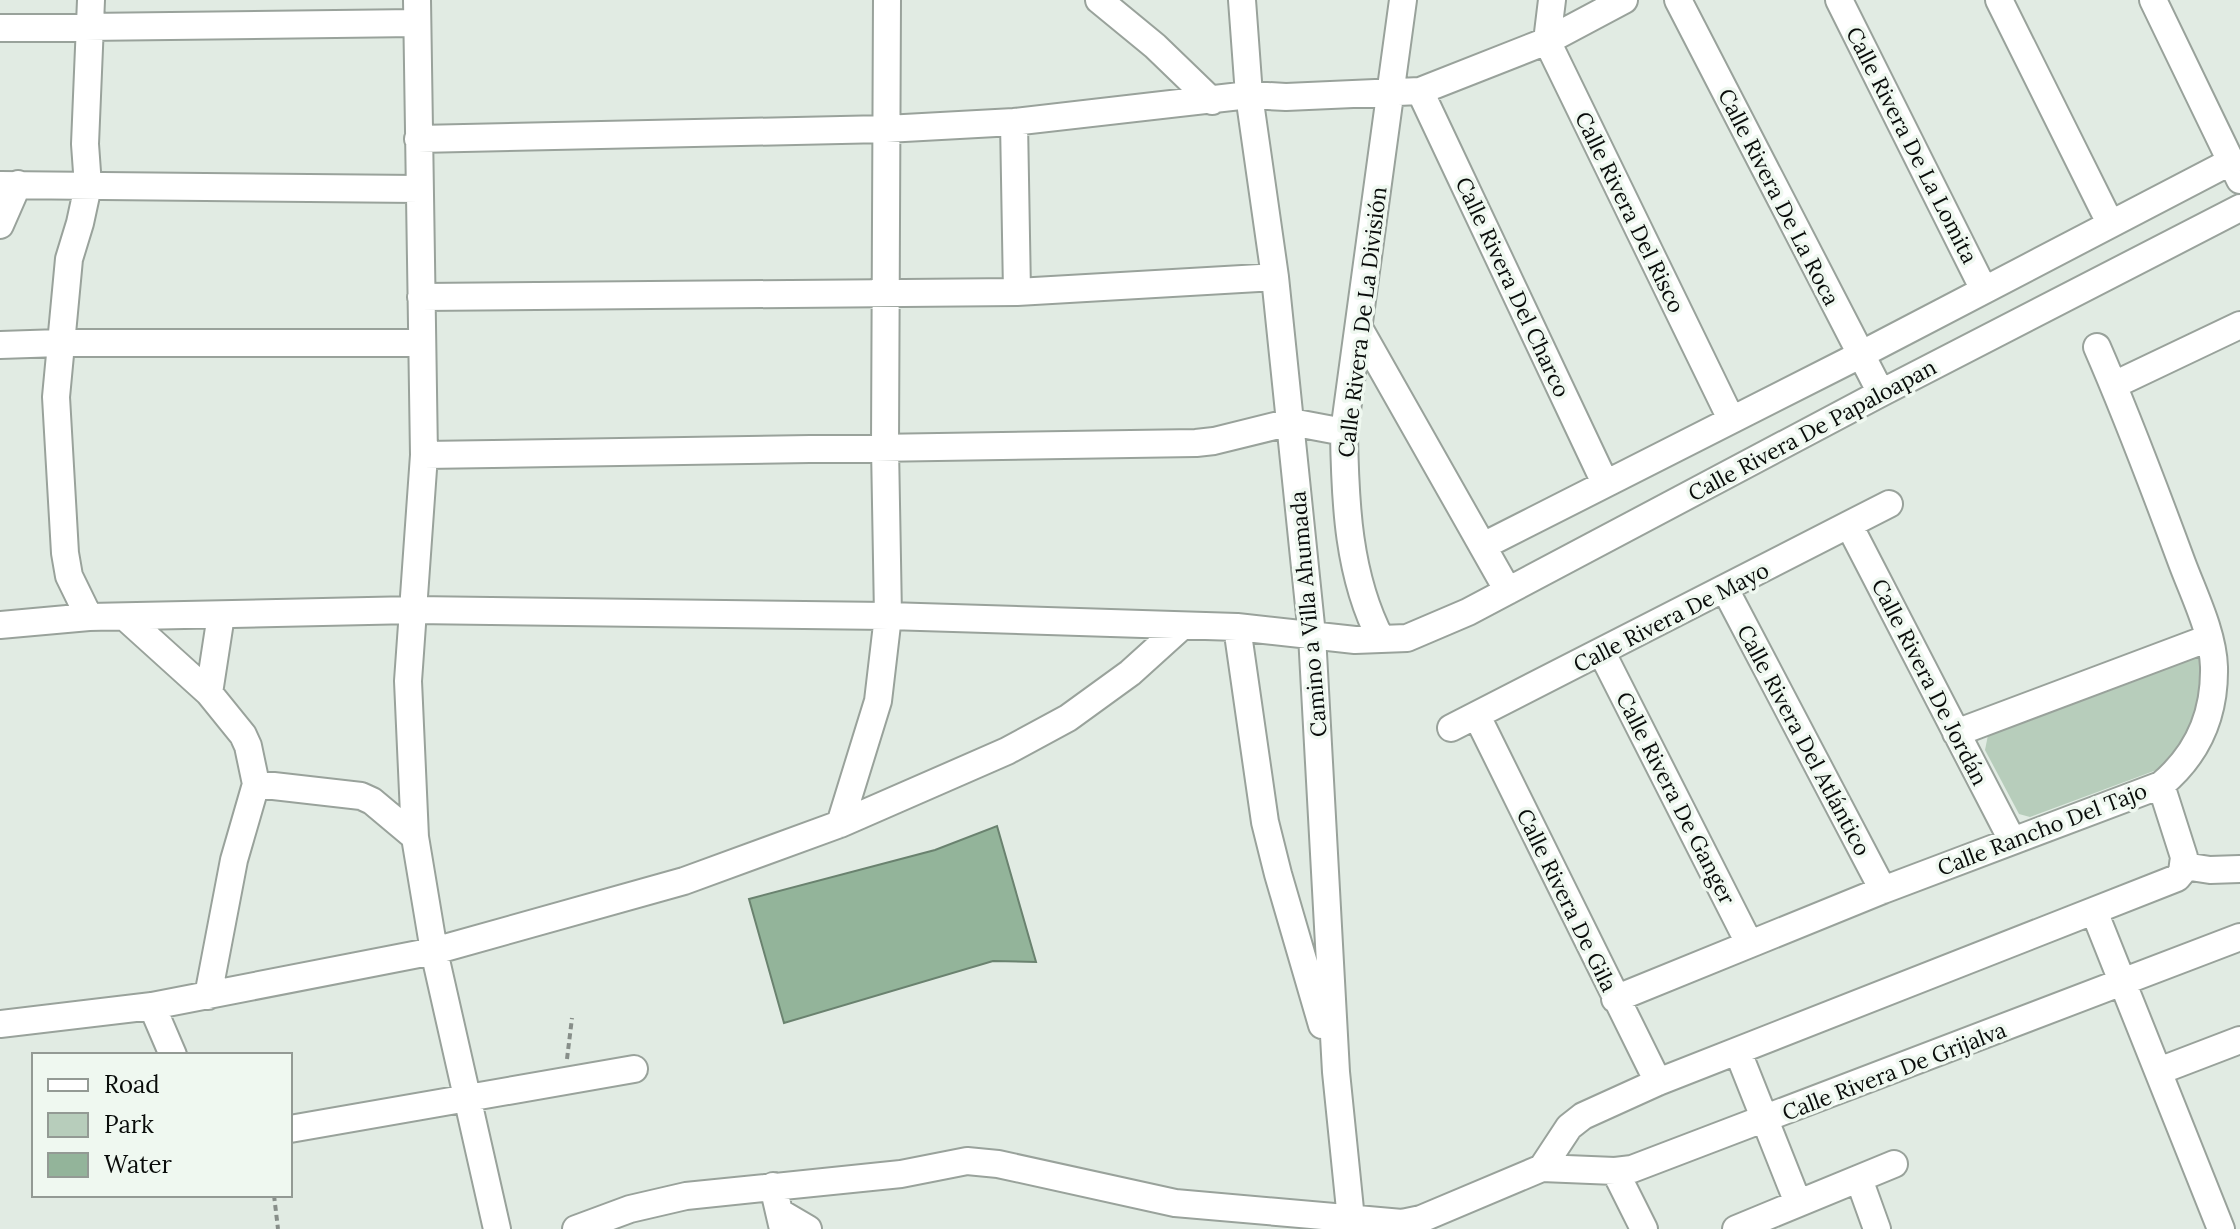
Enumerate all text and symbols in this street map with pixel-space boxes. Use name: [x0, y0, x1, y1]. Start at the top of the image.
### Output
street label: Calle Rivera De La Lomita: [1840, 22, 1984, 268]
street label: Calle Rivera De La Roca: [1712, 84, 1846, 310]
street label: Calle Rivera Del Risco: [1569, 107, 1691, 317]
street label: Calle Rivera Del Charco: [1450, 172, 1576, 402]
street label: Calle Rivera De La División: [1331, 185, 1393, 459]
street label: Calle Rivera De Papaloapan: [1683, 353, 1941, 507]
street label: Camino a Villa Ahumada: [1283, 490, 1333, 738]
street label: Calle Rivera De Mayo: [1569, 556, 1773, 678]
street label: Calle Rivera De Jordán: [1866, 574, 1994, 790]
street label: Calle Rivera Del Atlántico: [1731, 620, 1877, 860]
street label: Calle Rivera De Ganger: [1610, 687, 1742, 909]
street label: Calle Rancho Del Tajo: [1933, 776, 2151, 882]
street label: Calle Rivera De Gila: [1511, 804, 1623, 996]
street label: Calle Rivera De Grijalva: [1778, 1015, 2010, 1127]
legend: [32, 1053, 292, 1197]
text: Road: [104, 1069, 160, 1100]
text: Park: [104, 1109, 154, 1140]
text: Water: [104, 1149, 172, 1180]

